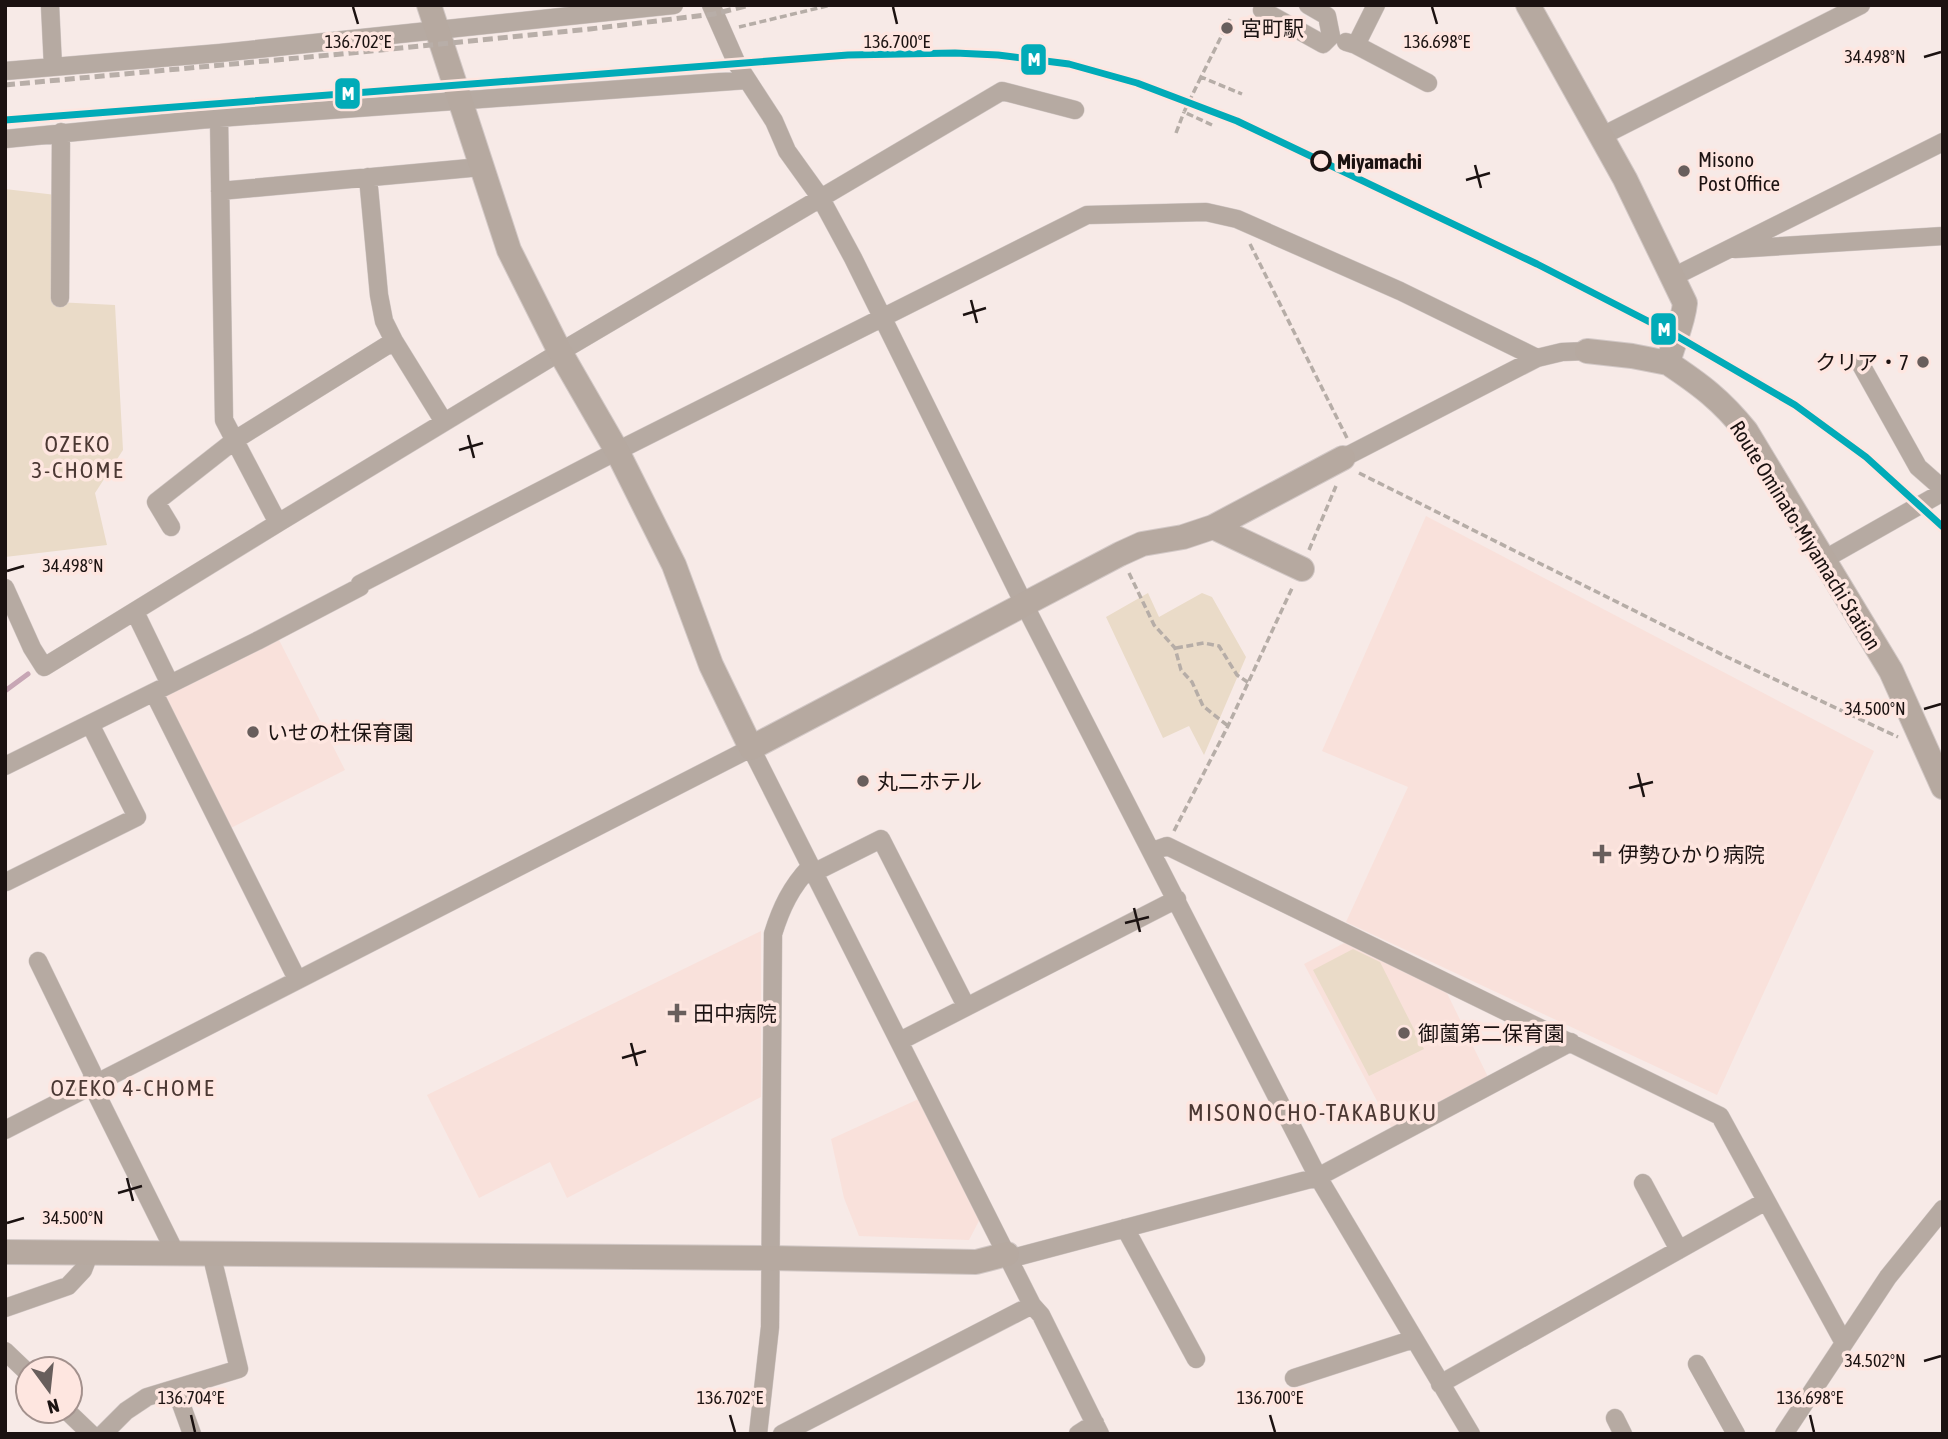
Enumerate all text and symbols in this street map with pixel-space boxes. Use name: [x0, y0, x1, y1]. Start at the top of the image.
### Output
place label: 宮町駅: [1241, 16, 1304, 40]
marker: 宮町駅: [1219, 20, 1235, 36]
text: 136.702°E: [325, 31, 392, 52]
text: 136.700°E: [864, 31, 931, 52]
text: 136.698°E: [1404, 31, 1471, 52]
line badge: M: [1020, 43, 1047, 76]
text: 34.498°N: [1844, 46, 1906, 67]
text: M: [1028, 48, 1040, 70]
line badge: M: [334, 77, 361, 110]
text: M: [342, 82, 354, 104]
place label: Misono Post Office: [1698, 147, 1780, 195]
place label: Miyamachi: [1337, 149, 1422, 173]
marker: Miyamachi: [1311, 151, 1331, 171]
marker: Misono Post Office: [1676, 163, 1692, 179]
line badge: M: [1650, 312, 1677, 346]
text: M: [1658, 318, 1670, 340]
place label: クリア・7: [1815, 350, 1909, 374]
marker: クリア・7: [1915, 354, 1931, 370]
street label: Route Ominato-Miyamachi Station: [1726, 416, 1886, 654]
district label: OZEKO 3-CHOME: [32, 431, 124, 483]
text: 34.498°N: [42, 555, 104, 576]
text: 34.500°N: [1844, 698, 1906, 719]
place label: いせの杜保育園: [267, 720, 414, 744]
marker: いせの杜保育園: [245, 724, 261, 740]
place label: 丸二ホテル: [877, 769, 982, 793]
marker: 丸二ホテル: [855, 773, 871, 789]
place label: 伊勢ひかり病院: [1618, 842, 1765, 866]
marker: 伊勢ひかり病院: [1592, 844, 1612, 864]
place label: 田中病院: [693, 1001, 777, 1025]
marker: 田中病院: [667, 1003, 687, 1023]
place label: 御薗第二保育園: [1418, 1021, 1565, 1045]
marker: 御薗第二保育園: [1396, 1025, 1412, 1041]
district label: OZEKO 4-CHOME: [50, 1075, 216, 1101]
district label: MISONOCHO-TAKABUKU: [1188, 1099, 1438, 1126]
text: 34.500°N: [42, 1207, 104, 1228]
text: 34.502°N: [1844, 1350, 1906, 1371]
north arrow: [14, 1355, 84, 1425]
text: 136.704°E: [158, 1387, 225, 1408]
text: 136.702°E: [697, 1387, 764, 1408]
text: 136.700°E: [1237, 1387, 1304, 1408]
text: 136.698°E: [1777, 1387, 1844, 1408]
text: N: [45, 1394, 62, 1418]

